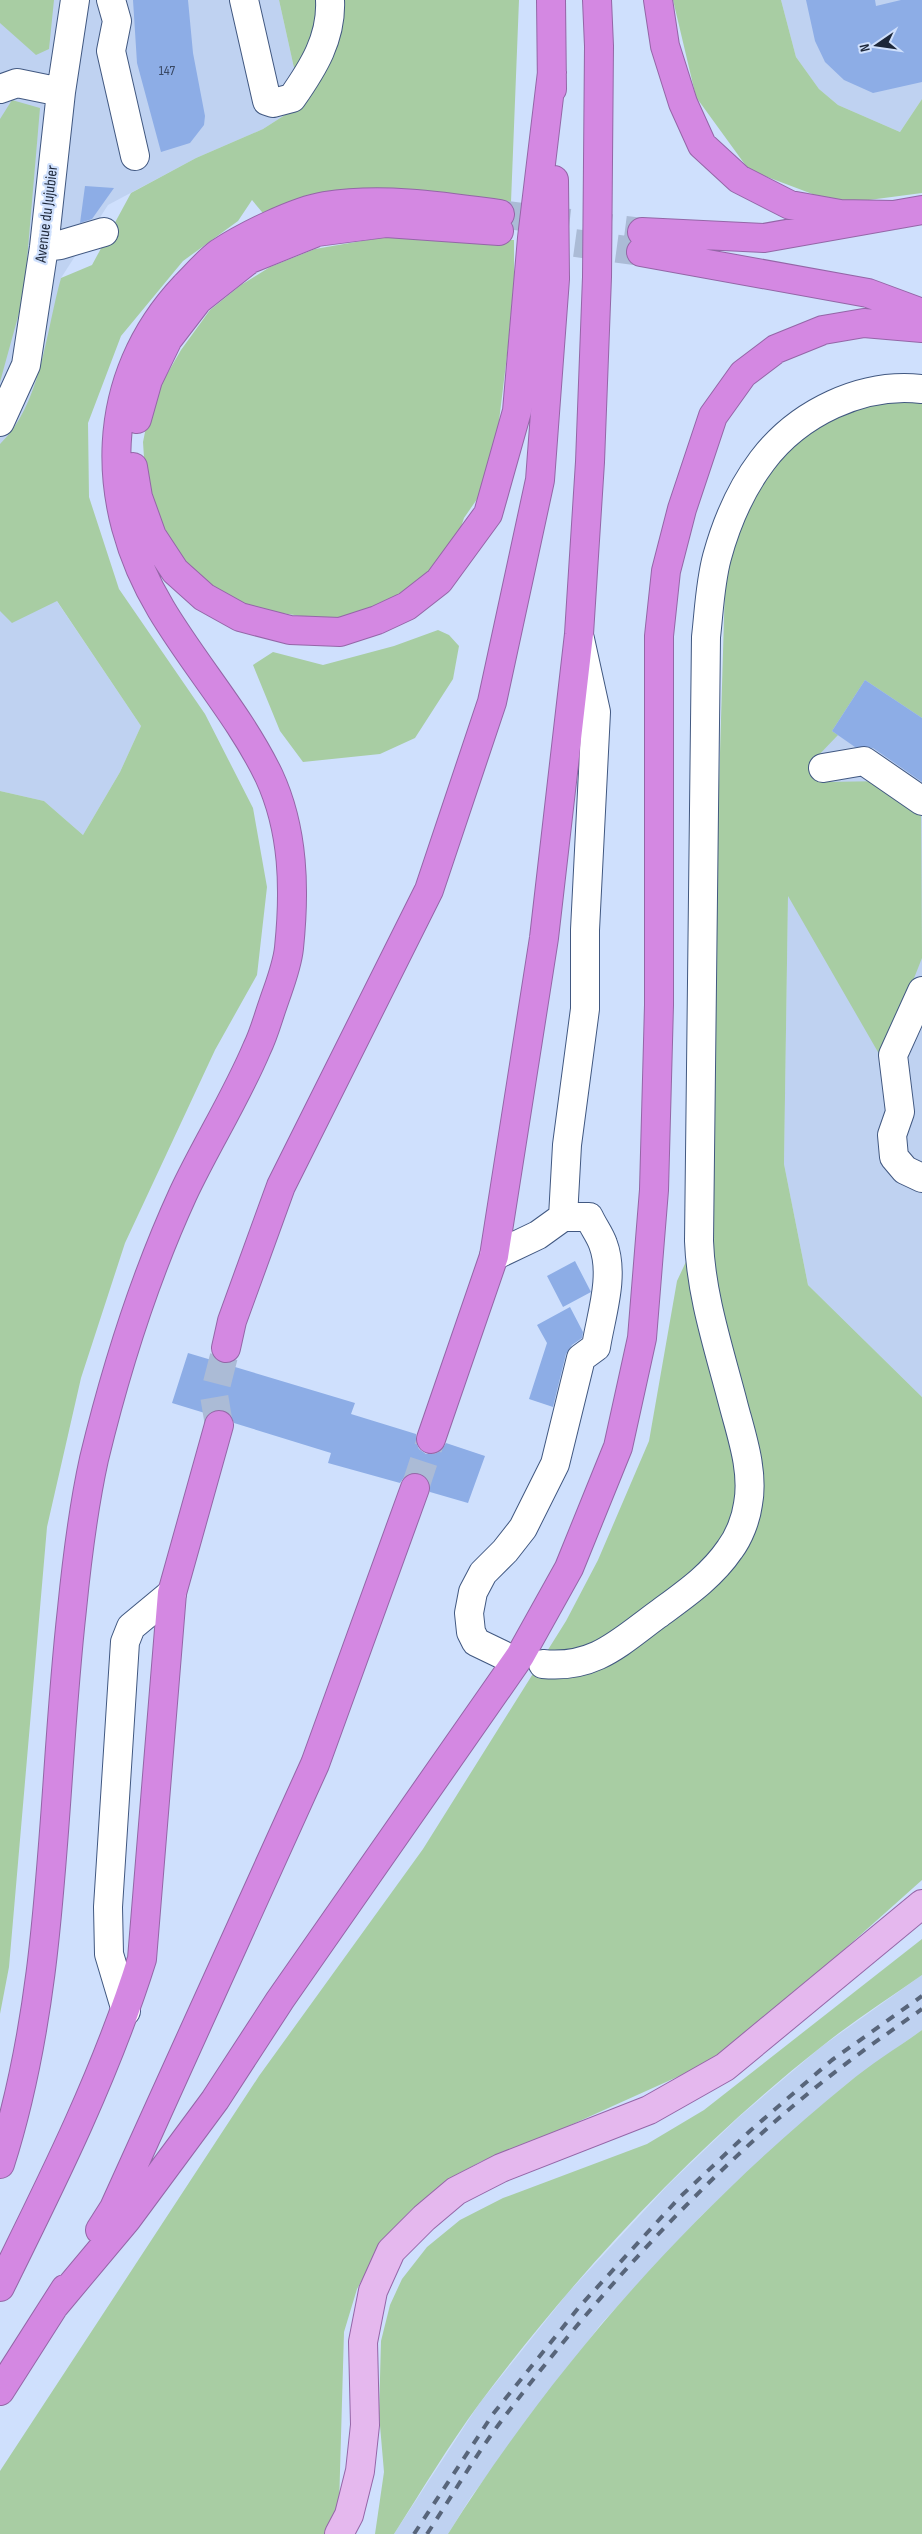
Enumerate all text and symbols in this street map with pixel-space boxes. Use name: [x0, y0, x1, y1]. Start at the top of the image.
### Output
north arrow: [852, 20, 902, 70]
text: N: [856, 42, 874, 53]
house number: 147: [159, 62, 176, 79]
street label: Avenue du Jujubier: [31, 164, 62, 265]

